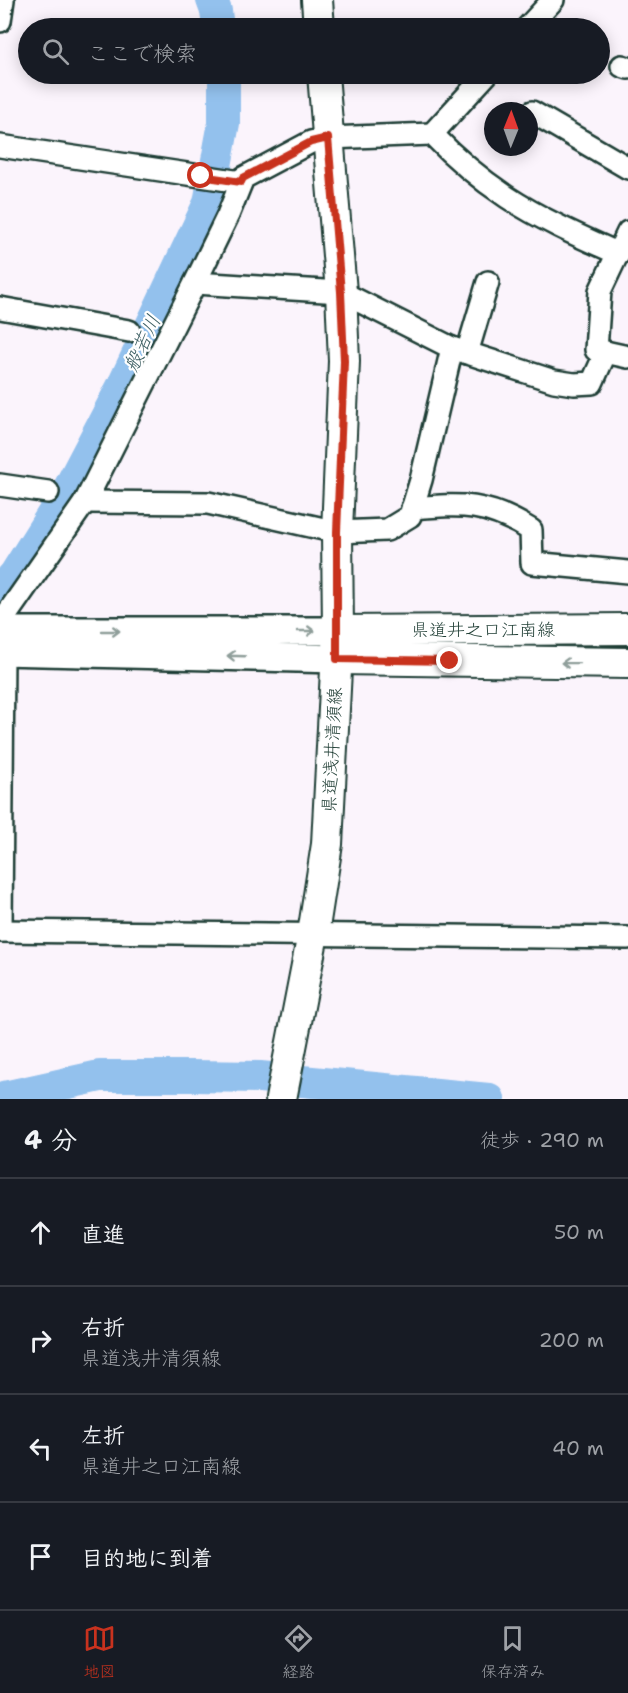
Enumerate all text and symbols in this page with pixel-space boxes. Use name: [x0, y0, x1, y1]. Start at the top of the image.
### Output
search box: [18, 18, 610, 84]
icon: search: [39, 35, 72, 68]
text: ここで検索: [87, 39, 197, 68]
north arrow: [484, 102, 538, 156]
route start: [187, 162, 213, 188]
water label: 般若川: [118, 310, 166, 376]
street label: 県道井之口江南線: [411, 618, 555, 642]
one-way arrow: [101, 625, 121, 637]
one-way arrow: [296, 625, 316, 637]
route end: [436, 647, 462, 673]
one-way arrow: [227, 651, 247, 662]
one-way arrow: [560, 657, 580, 668]
street label: 県道浅井清須線: [317, 686, 347, 814]
text: 4 分: [24, 1122, 77, 1157]
text: 徒歩 · 290 m: [480, 1127, 604, 1153]
icon: ahead: [24, 1216, 57, 1249]
text: 50 m: [554, 1219, 604, 1245]
text: 直進: [81, 1220, 125, 1249]
text: 右折: [81, 1313, 125, 1342]
icon: right: [24, 1324, 57, 1357]
text: 200 m: [539, 1327, 604, 1353]
text: 県道浅井清須線: [81, 1345, 221, 1371]
text: 左折: [81, 1421, 125, 1450]
icon: left: [24, 1432, 57, 1465]
text: 40 m: [552, 1435, 604, 1461]
text: 県道井之口江南線: [81, 1453, 241, 1479]
icon: arrive: [24, 1540, 57, 1573]
text: 目的地に到着: [81, 1544, 213, 1573]
tab: 地図: [83, 1622, 116, 1682]
tab: 経路: [282, 1622, 315, 1682]
tab: 保存済み: [481, 1622, 545, 1682]

